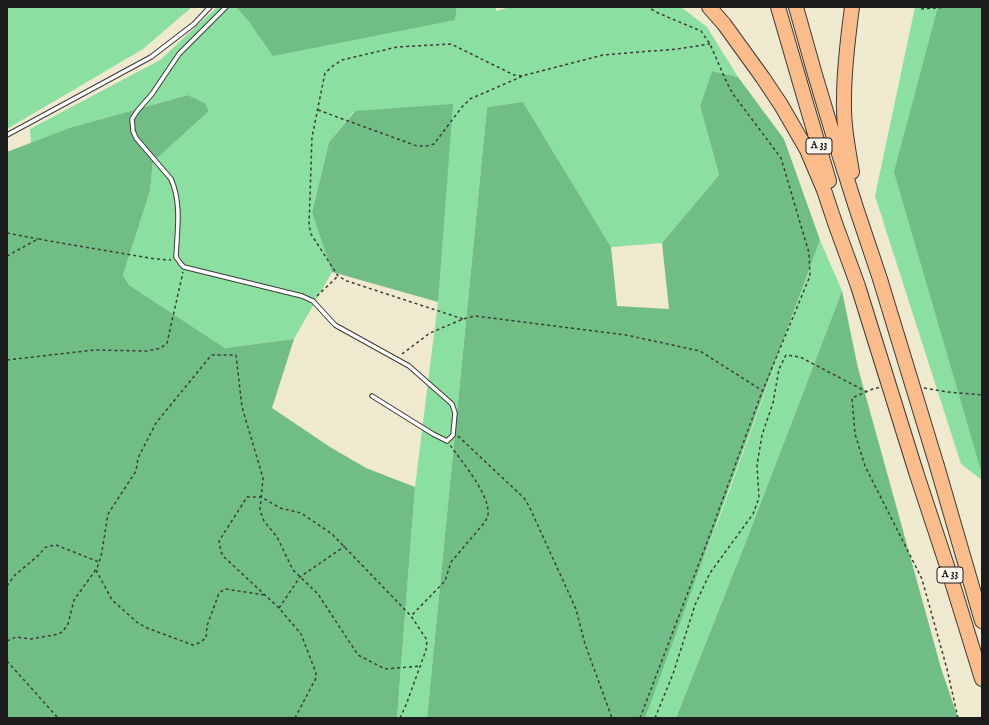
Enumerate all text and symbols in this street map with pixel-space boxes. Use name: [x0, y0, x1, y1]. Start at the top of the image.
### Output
road number: A 33: [806, 138, 832, 154]
road number: A 33: [937, 567, 963, 583]

